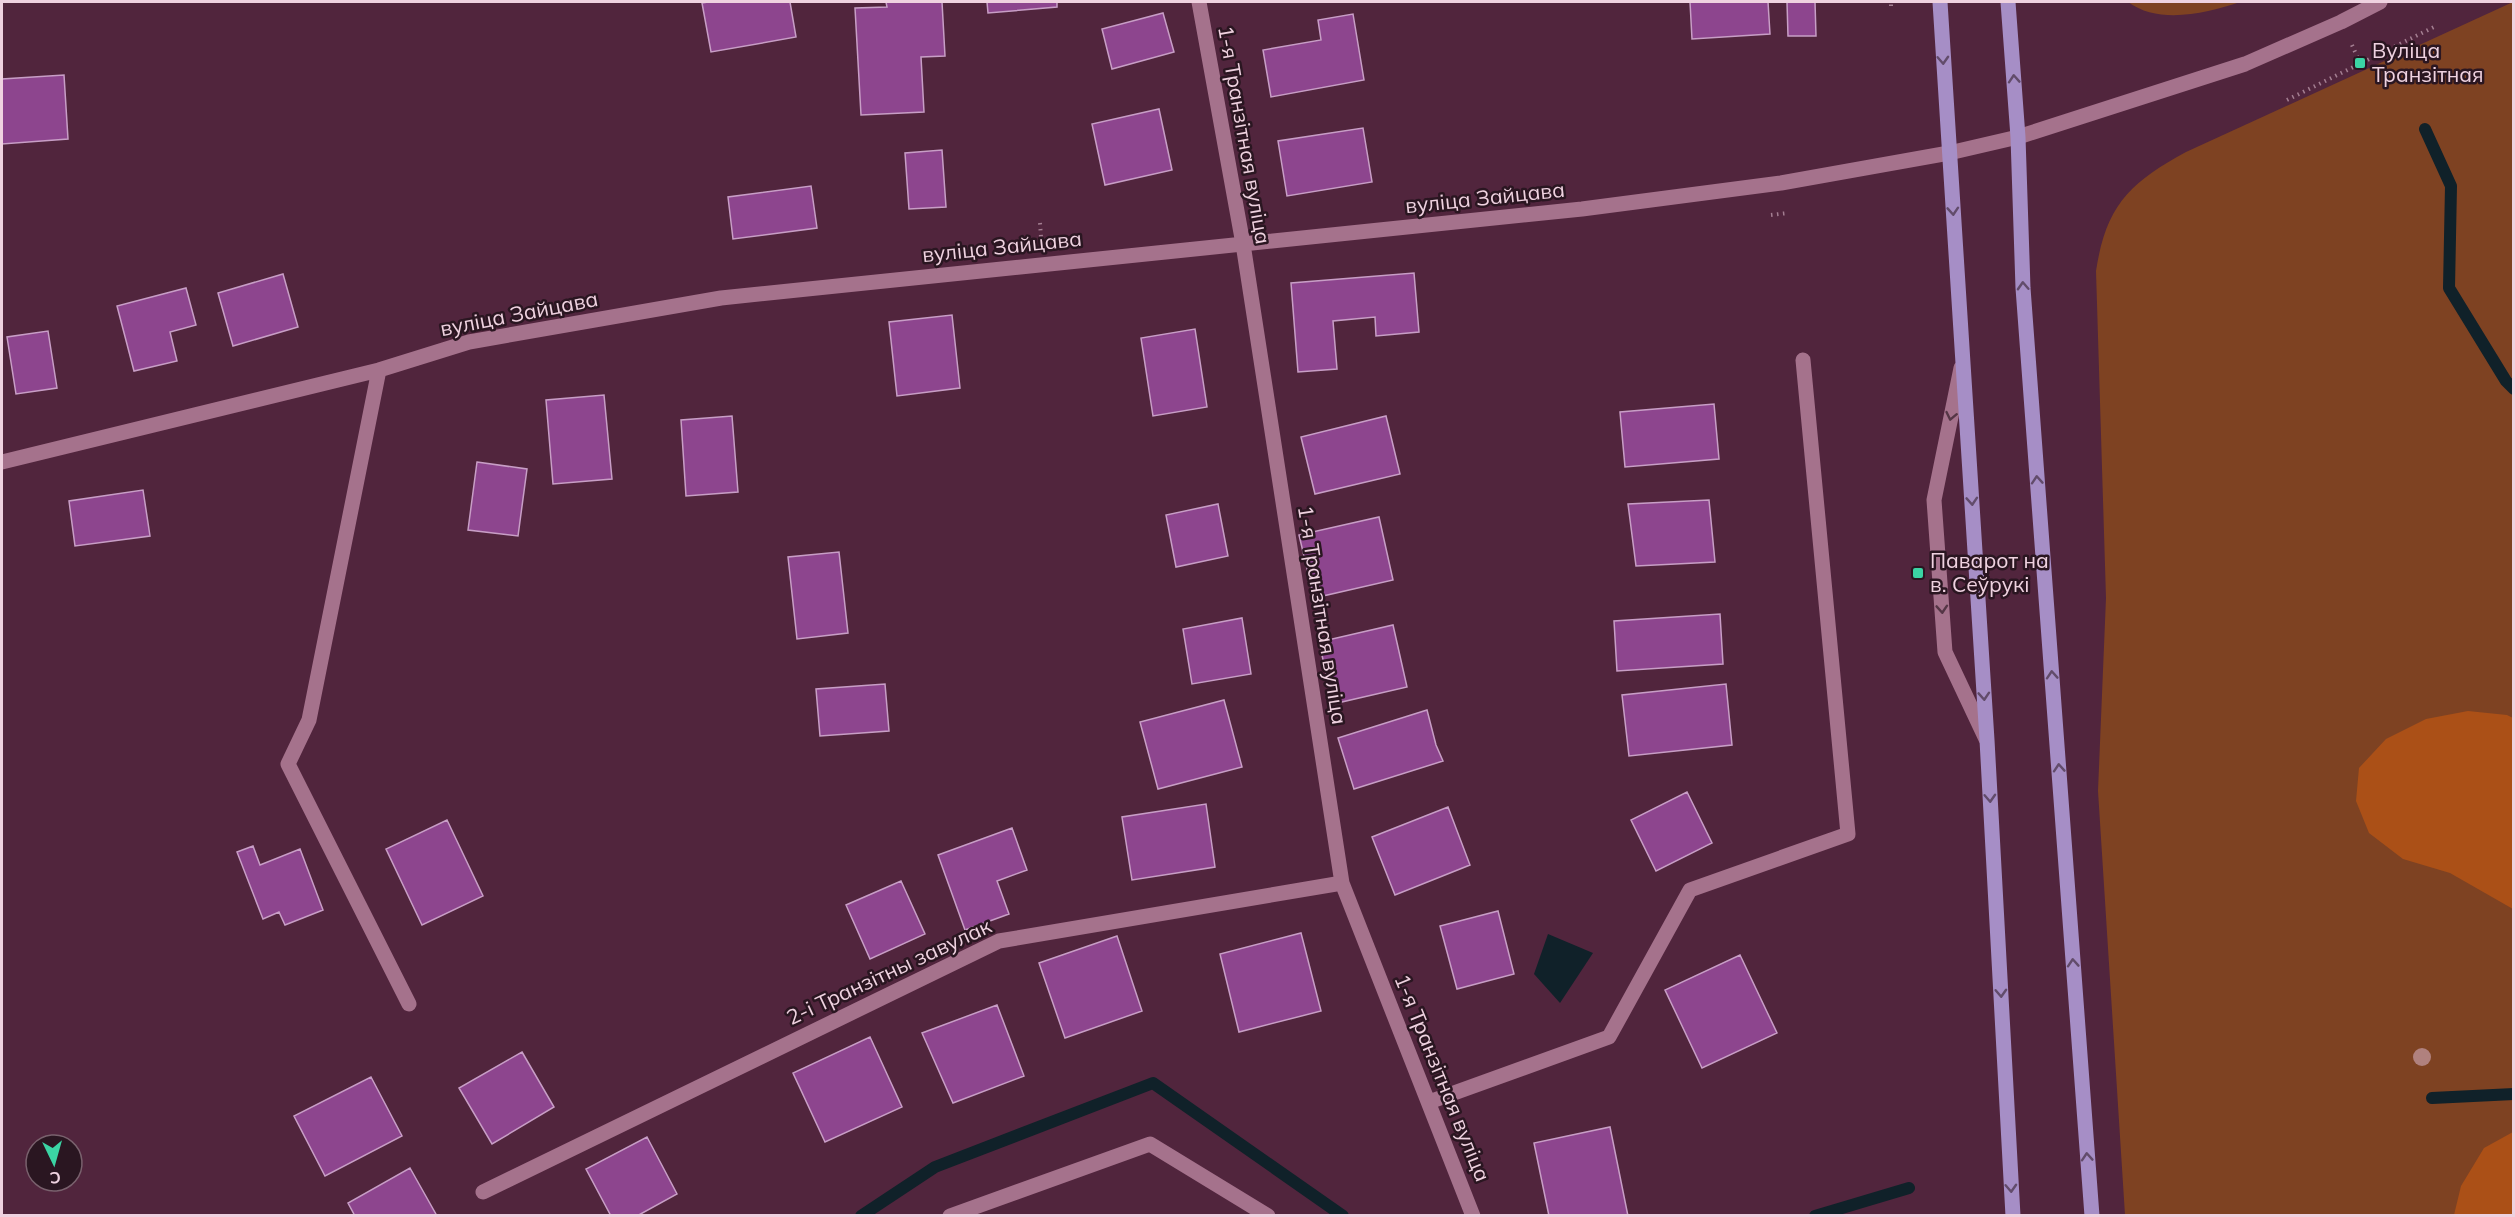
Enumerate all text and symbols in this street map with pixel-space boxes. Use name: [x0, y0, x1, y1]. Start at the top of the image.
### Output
street label: 1-я Транзітная вуліца: [1213, 24, 1277, 246]
place label: Вуліца Транзітная: [2372, 37, 2484, 87]
one-way arrow: [1937, 55, 1950, 64]
marker: Вуліца Транзітная: [2353, 56, 2367, 70]
one-way arrow: [2008, 74, 2021, 83]
street label: вуліца Зайцава: [1404, 176, 1566, 218]
one-way arrow: [1946, 206, 1959, 216]
street label: вуліца Зайцава: [921, 225, 1083, 267]
one-way arrow: [2017, 281, 2030, 290]
street label: вуліца Зайцава: [438, 285, 600, 341]
one-way arrow: [1945, 411, 1958, 421]
one-way arrow: [2031, 476, 2044, 485]
one-way arrow: [1965, 497, 1978, 506]
street label: 1-я Транзітная вуліца: [1293, 504, 1353, 726]
place label: Паварот на в. Сеўрукі: [1930, 547, 2049, 597]
marker: Паварот на в. Сеўрукі: [1911, 566, 1925, 580]
one-way arrow: [1935, 605, 1948, 614]
one-way arrow: [2046, 670, 2059, 679]
one-way arrow: [1977, 691, 1990, 700]
one-way arrow: [2053, 764, 2066, 773]
one-way arrow: [1983, 794, 1996, 803]
street label: 2-і Транзітны завулак: [782, 912, 996, 1030]
one-way arrow: [2067, 958, 2080, 967]
street label: 1-я Транзітная вуліца: [1389, 970, 1496, 1185]
one-way arrow: [1994, 988, 2007, 997]
north arrow: [24, 1133, 84, 1193]
one-way arrow: [2081, 1153, 2094, 1162]
text: С: [49, 1168, 62, 1188]
one-way arrow: [2005, 1183, 2018, 1192]

